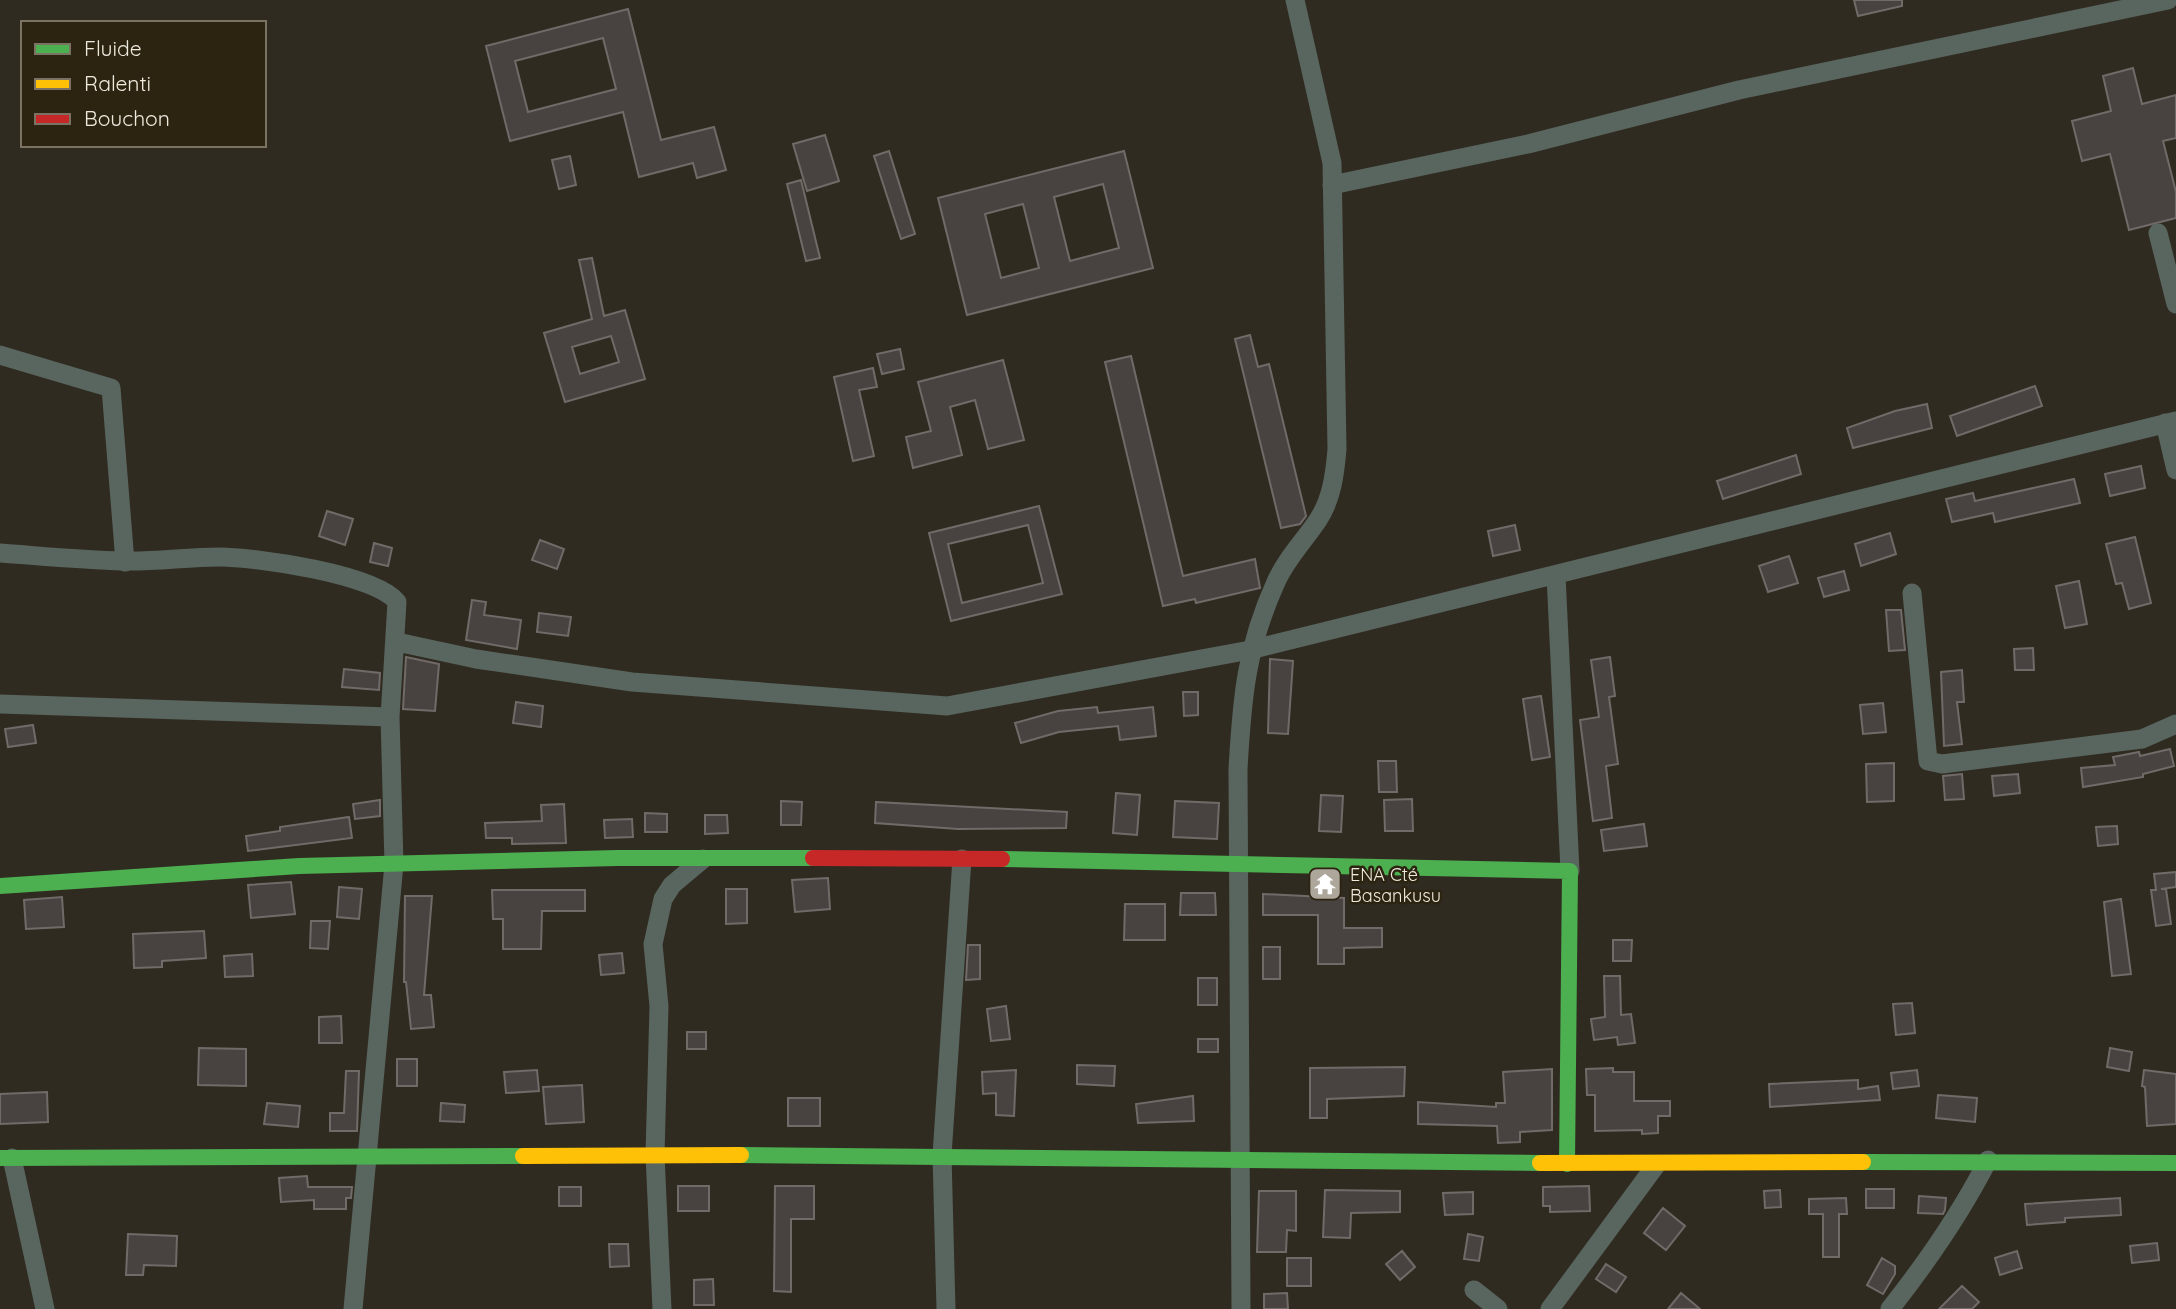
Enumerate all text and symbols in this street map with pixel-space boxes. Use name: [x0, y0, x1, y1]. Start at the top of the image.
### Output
legend: [21, 21, 266, 147]
text: Fluide: [84, 35, 142, 61]
text: Ralenti: [84, 70, 151, 96]
text: Bouchon: [84, 105, 170, 131]
place label: ENA Cté Basankusu: [1350, 863, 1441, 907]
temple icon: ENA Cté Basankusu: [1306, 865, 1344, 903]

